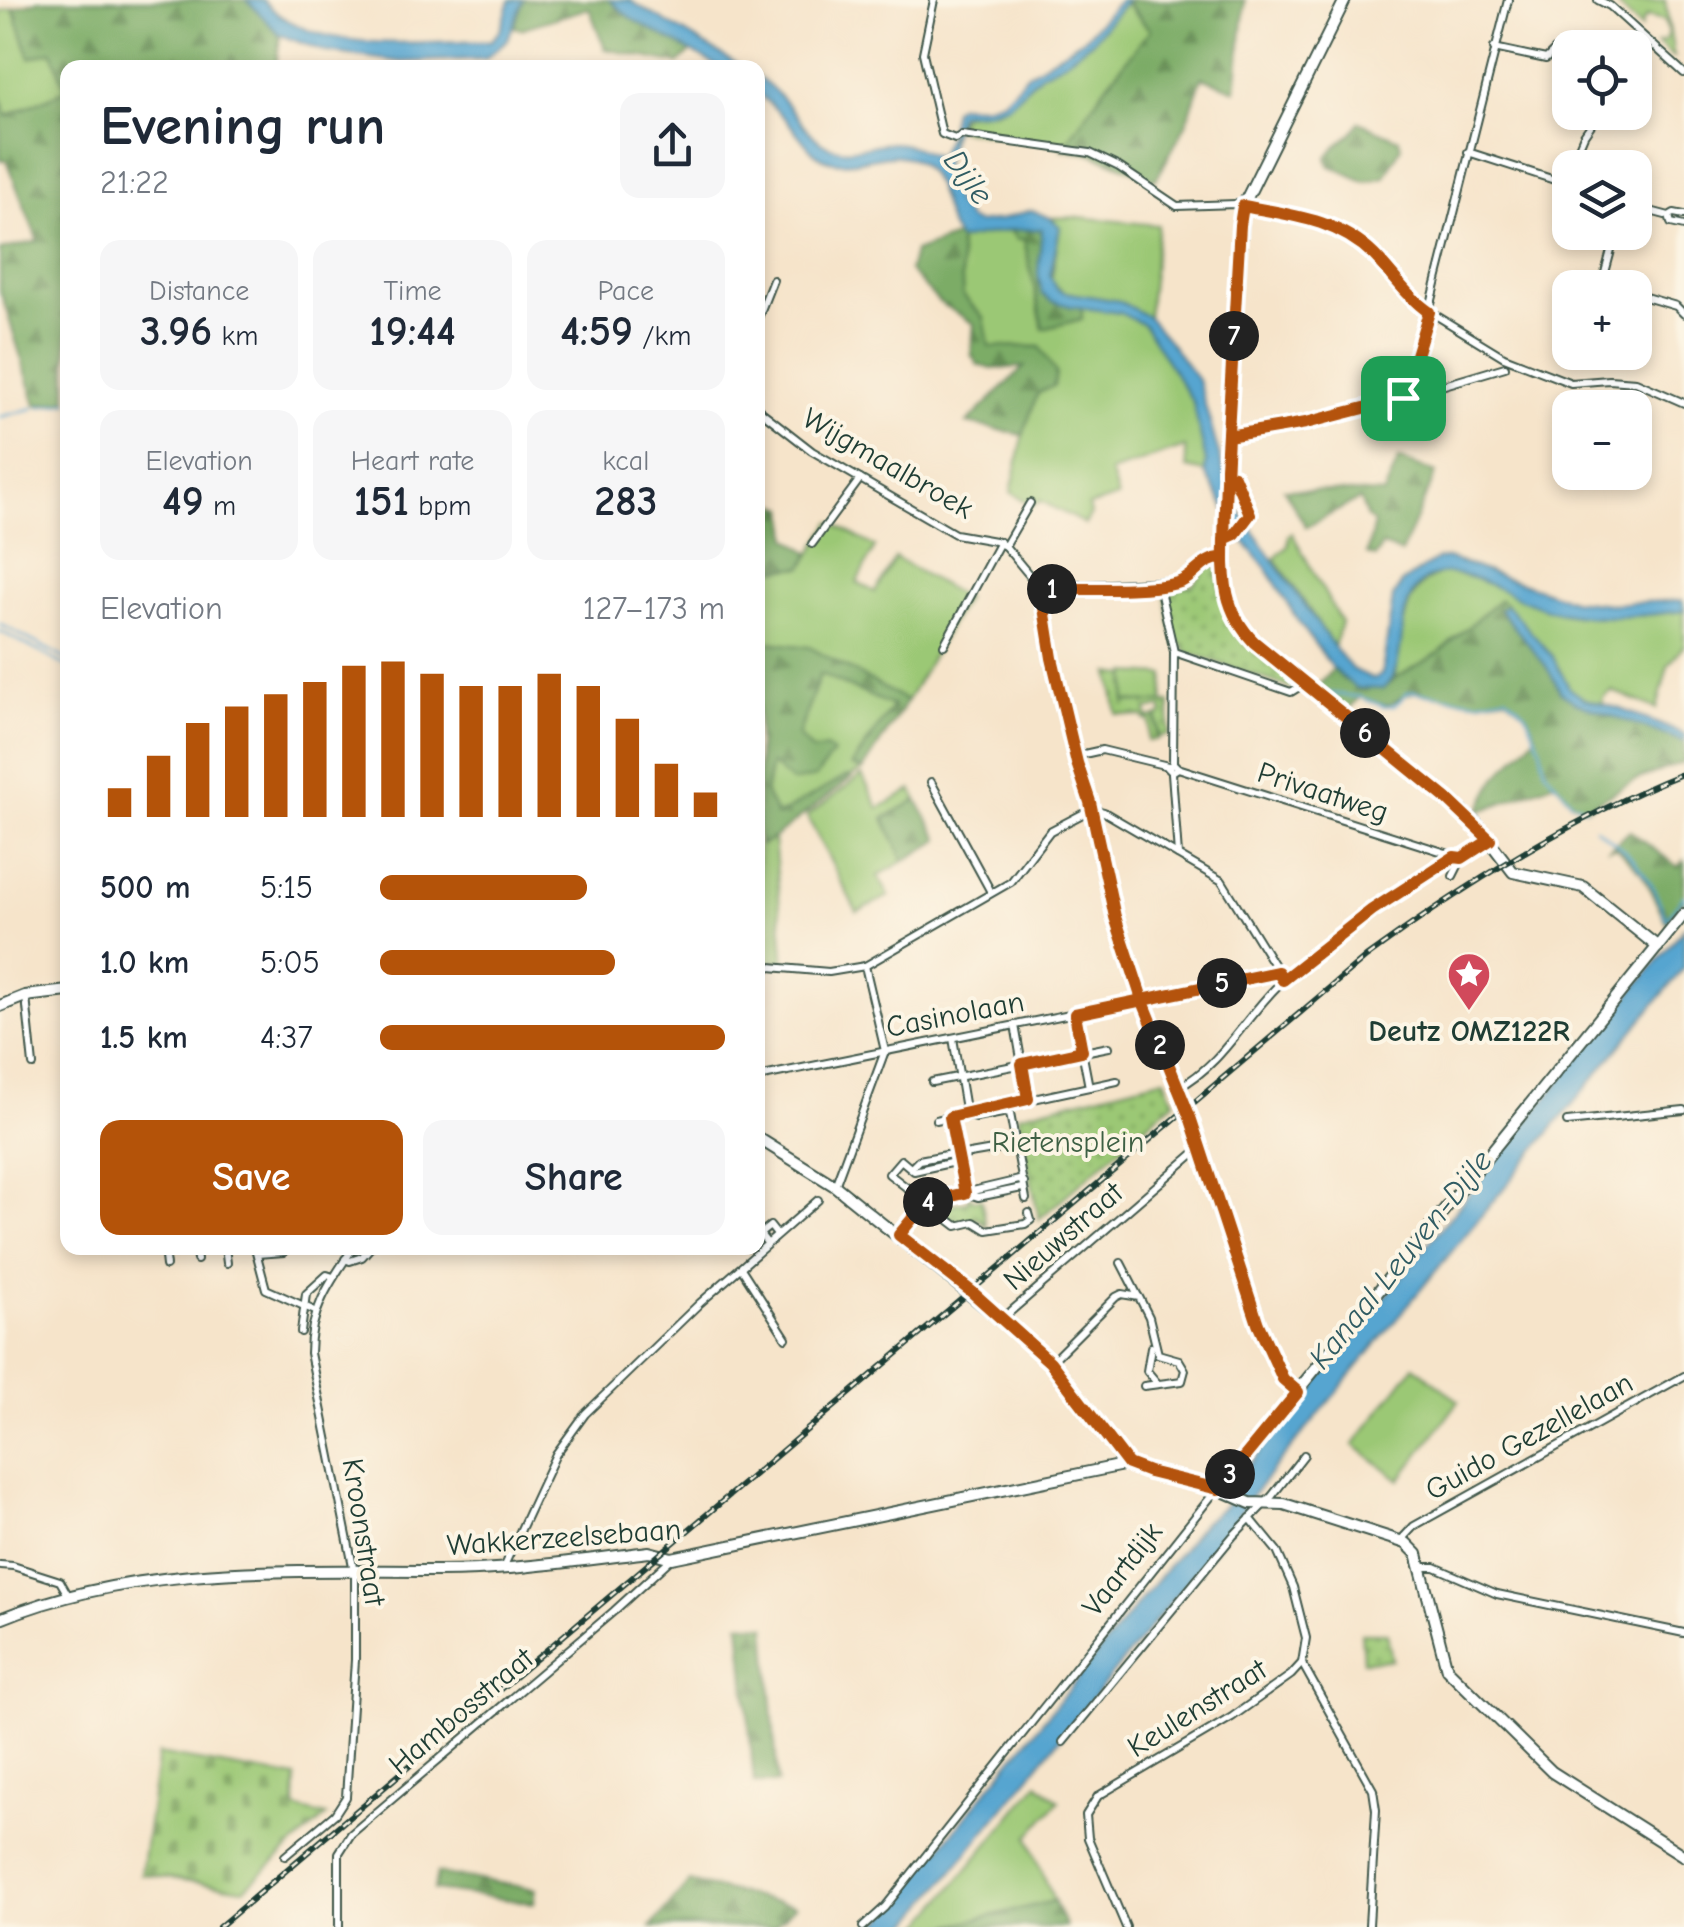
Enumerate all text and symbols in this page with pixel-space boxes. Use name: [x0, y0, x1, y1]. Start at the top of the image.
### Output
map controls: [1552, 30, 1652, 490]
button: locate: [1552, 30, 1652, 130]
button: share: [620, 93, 725, 198]
text: Evening run: [100, 94, 385, 158]
water label: Dijle: [936, 143, 1001, 212]
button: layers: [1552, 150, 1652, 250]
text: 21:22: [100, 164, 169, 201]
button: +: [1552, 270, 1652, 370]
text: Distance: [149, 275, 249, 307]
text: Time: [383, 275, 442, 307]
text: Pace: [598, 275, 654, 307]
text: 3.96: [140, 307, 212, 356]
text: 19:44: [369, 307, 456, 356]
text: 4:59: [560, 307, 633, 356]
pin: 7: [1209, 311, 1259, 361]
text: km: [212, 320, 258, 352]
text: /km: [633, 320, 691, 352]
text: 7: [1228, 320, 1240, 352]
pin: [1361, 356, 1446, 441]
icon: arrive: [1376, 371, 1431, 426]
button: −: [1552, 390, 1652, 490]
street label: Wijgmaalbroek: [796, 401, 980, 527]
text: Elevation: [146, 445, 253, 477]
text: Heart rate: [351, 445, 474, 477]
text: kcal: [602, 445, 649, 477]
text: 49: [162, 477, 204, 526]
text: 151: [354, 477, 409, 526]
text: 283: [594, 477, 657, 526]
text: m: [204, 490, 236, 522]
text: bpm: [409, 490, 471, 522]
pin: 1: [1027, 564, 1077, 614]
text: 1: [1046, 573, 1058, 605]
text: Elevation: [100, 590, 223, 627]
text: 127–173 m: [583, 590, 725, 627]
pin: 6: [1340, 708, 1390, 758]
text: 6: [1358, 717, 1372, 749]
street label: Privaatweg: [1253, 755, 1393, 830]
text: 500 m: [100, 869, 190, 906]
text: 5:15: [260, 869, 313, 906]
text: 1.0 km: [100, 944, 189, 981]
text: 5:05: [260, 944, 320, 981]
place icon: Deutz OMZ122R: [1446, 951, 1492, 1012]
pin: 5: [1197, 958, 1247, 1008]
text: 5: [1215, 967, 1229, 999]
street label: Casinolaan: [883, 984, 1027, 1045]
place label: Deutz OMZ122R: [1368, 1014, 1570, 1049]
text: 1.5 km: [100, 1019, 188, 1056]
text: 4:37: [260, 1019, 313, 1056]
pin: 2: [1135, 1020, 1185, 1070]
text: 2: [1153, 1029, 1167, 1061]
button: Save: [100, 1120, 403, 1235]
button: Share: [423, 1120, 725, 1235]
park label: Rietensplein: [992, 1125, 1144, 1160]
water label: Kanaal Leuven-Dijle: [1301, 1143, 1500, 1376]
street label: Nieuwstraat: [996, 1174, 1131, 1298]
pin: 4: [903, 1177, 953, 1227]
text: 4: [921, 1186, 935, 1218]
street label: Guido Gezellelaan: [1419, 1365, 1639, 1508]
pin: 3: [1205, 1449, 1255, 1499]
street label: Kroonstraat: [335, 1456, 393, 1610]
text: 3: [1223, 1458, 1237, 1490]
street label: Wakkerzeelsebaan: [446, 1512, 682, 1563]
street label: Vaartdijk: [1075, 1515, 1170, 1623]
street label: Hambosstraat: [382, 1640, 542, 1782]
street label: Keulenstraat: [1121, 1651, 1274, 1765]

